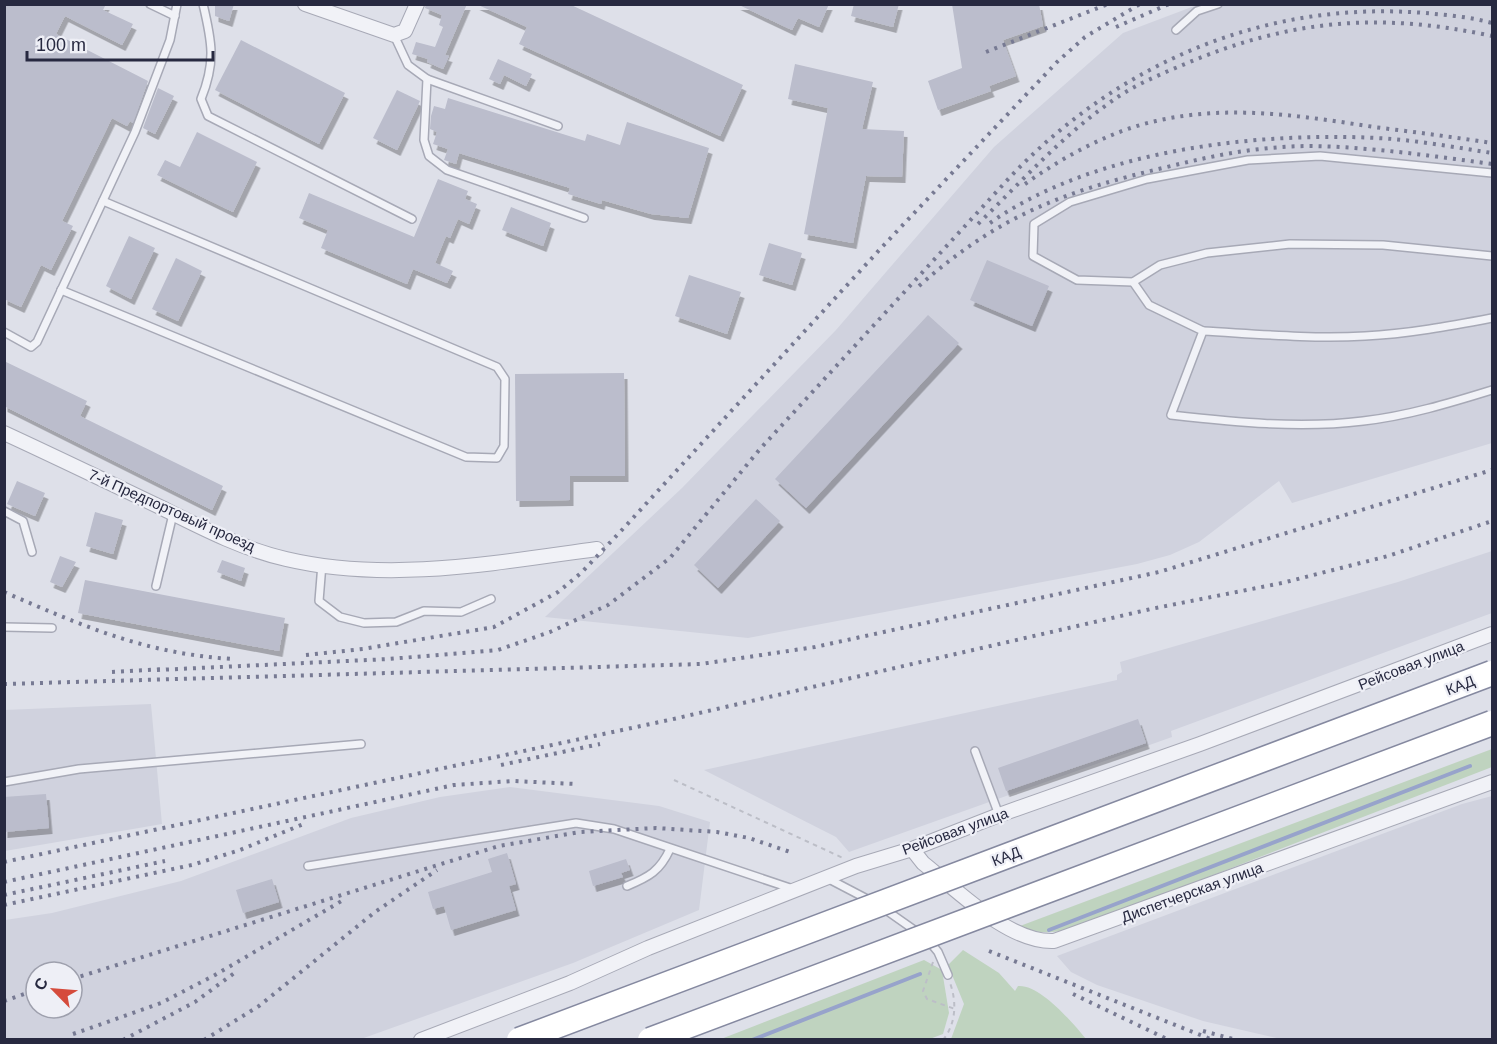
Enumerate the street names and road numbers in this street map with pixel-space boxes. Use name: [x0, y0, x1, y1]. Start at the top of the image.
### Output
street label: 7-й Предпортовый проезд: [86, 465, 258, 555]
street label: Рейсовая улица: [1356, 637, 1467, 693]
street label: КАД: [1443, 672, 1477, 698]
street label: Рейсовая улица: [900, 804, 1011, 858]
street label: КАД: [989, 843, 1023, 869]
street label: Диспетчерская улица: [1119, 858, 1266, 926]

